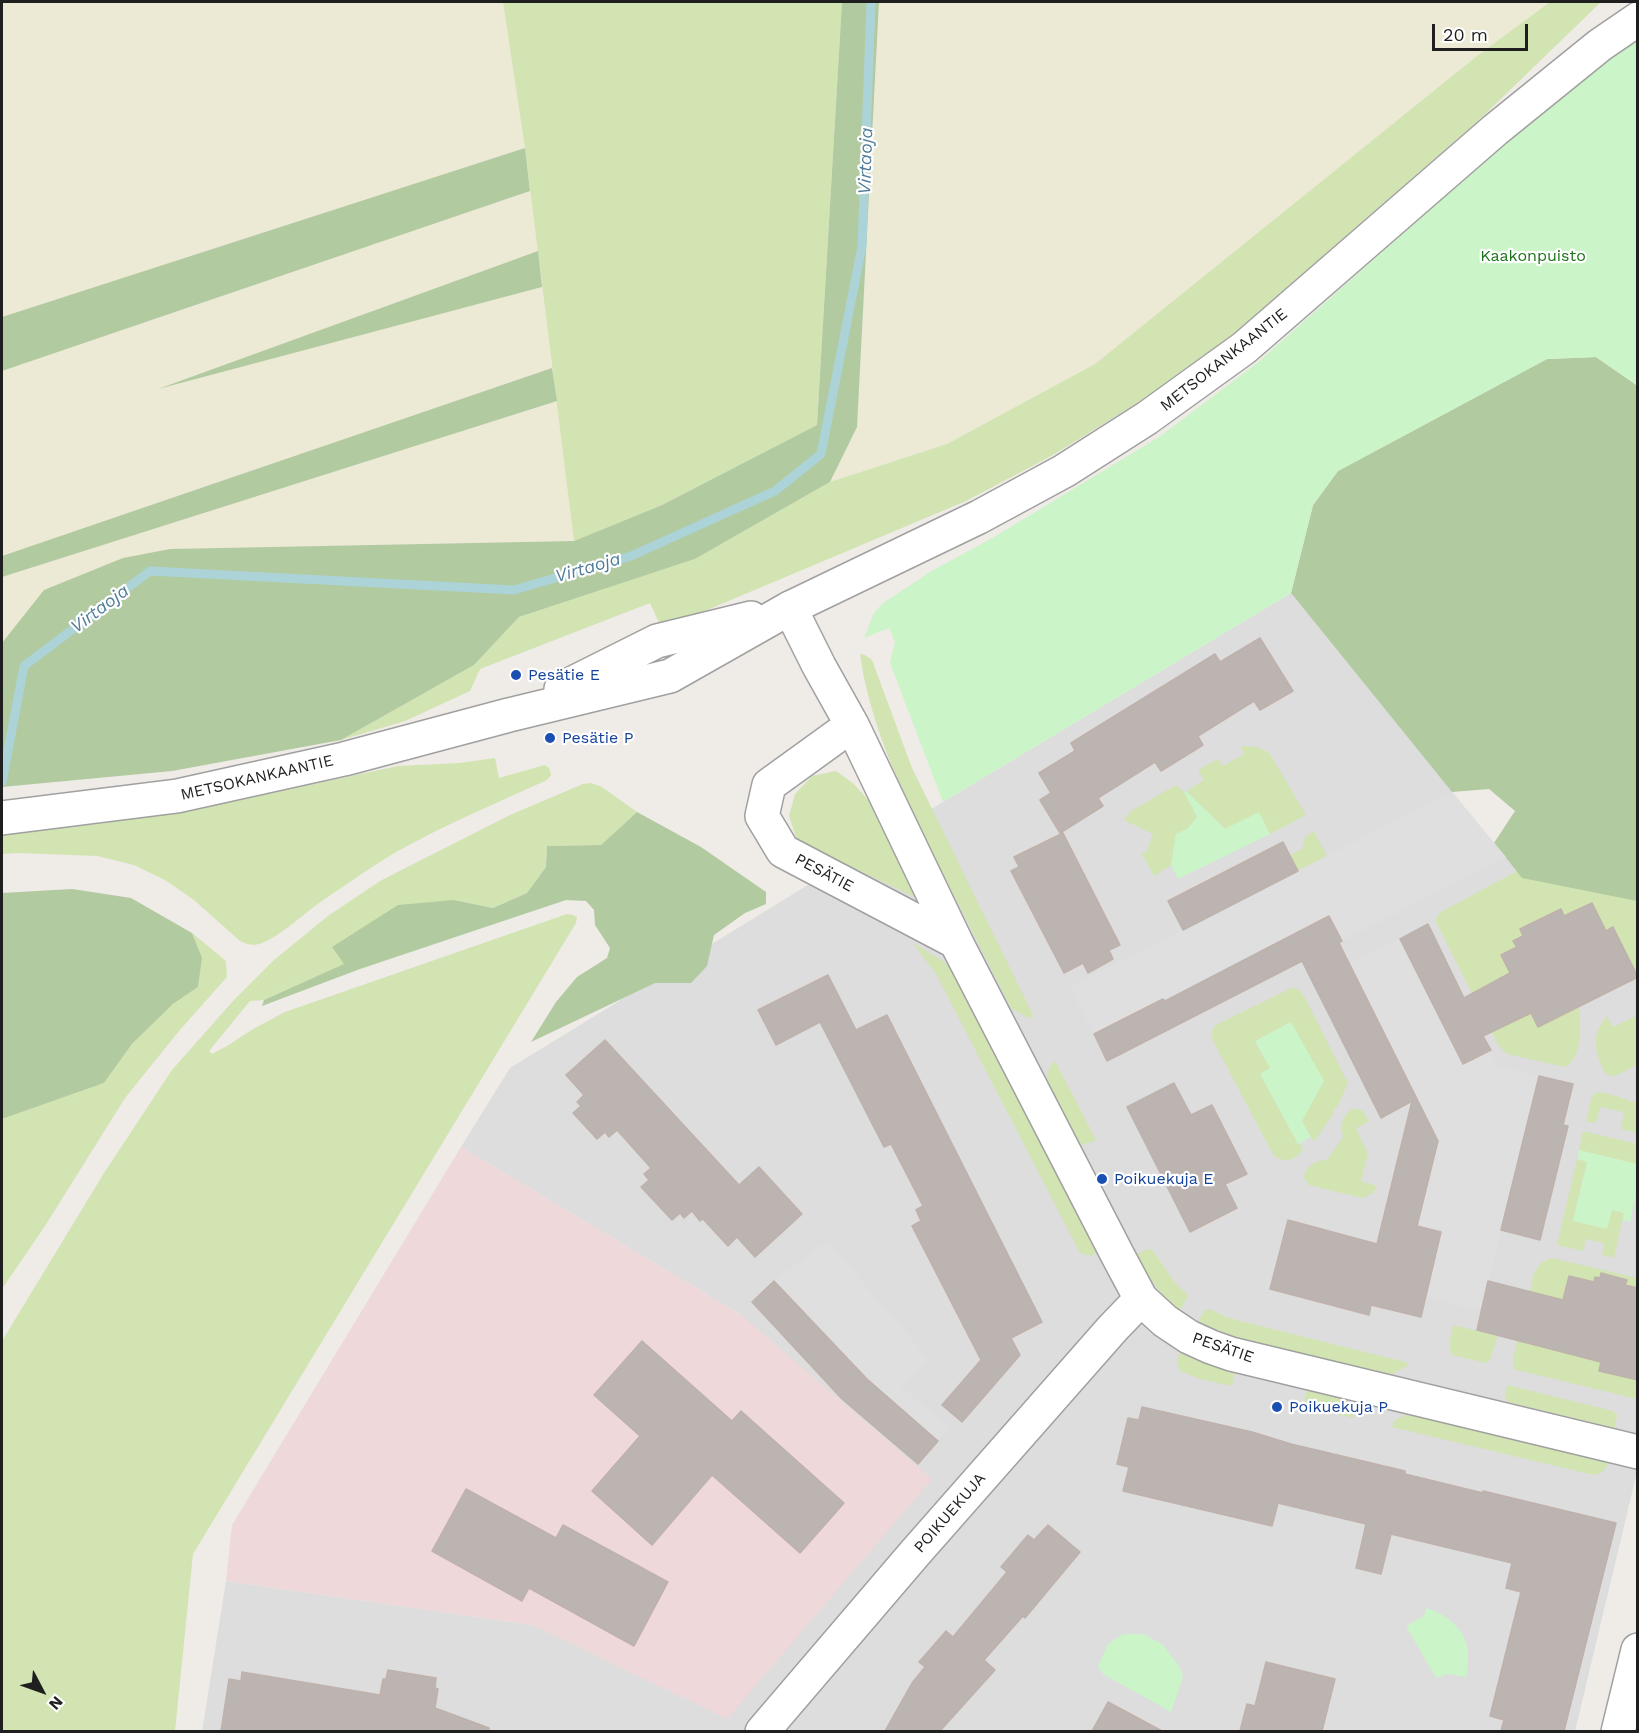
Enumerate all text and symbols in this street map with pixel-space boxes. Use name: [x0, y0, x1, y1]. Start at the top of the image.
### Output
scale bar: [1435, 12, 1531, 50]
text: 20 m: [1443, 24, 1488, 45]
water label: Virtaoja: [854, 127, 878, 195]
park label: Kaakonpuisto: [1480, 246, 1586, 266]
street label: METSOKANKAANTIE: [1157, 304, 1291, 416]
water label: Virtaoja: [553, 548, 623, 588]
water label: Virtaoja: [67, 580, 133, 638]
place label: Pesätie E: [528, 665, 600, 685]
marker: Pesätie E: [509, 668, 523, 682]
place label: Pesätie P: [562, 728, 633, 748]
marker: Pesätie P: [543, 731, 557, 745]
street label: METSOKANKAANTIE: [179, 751, 335, 805]
street label: PESÄTIE: [791, 850, 857, 896]
place label: Poikuekuja E: [1114, 1169, 1214, 1189]
marker: Poikuekuja E: [1095, 1172, 1109, 1186]
street label: PESÄTIE: [1190, 1329, 1256, 1367]
place label: Poikuekuja P: [1289, 1397, 1388, 1417]
marker: Poikuekuja P: [1270, 1400, 1284, 1414]
street label: POIKUEKUJA: [910, 1469, 990, 1557]
north arrow: [12, 1661, 72, 1721]
text: N: [45, 1692, 67, 1714]

